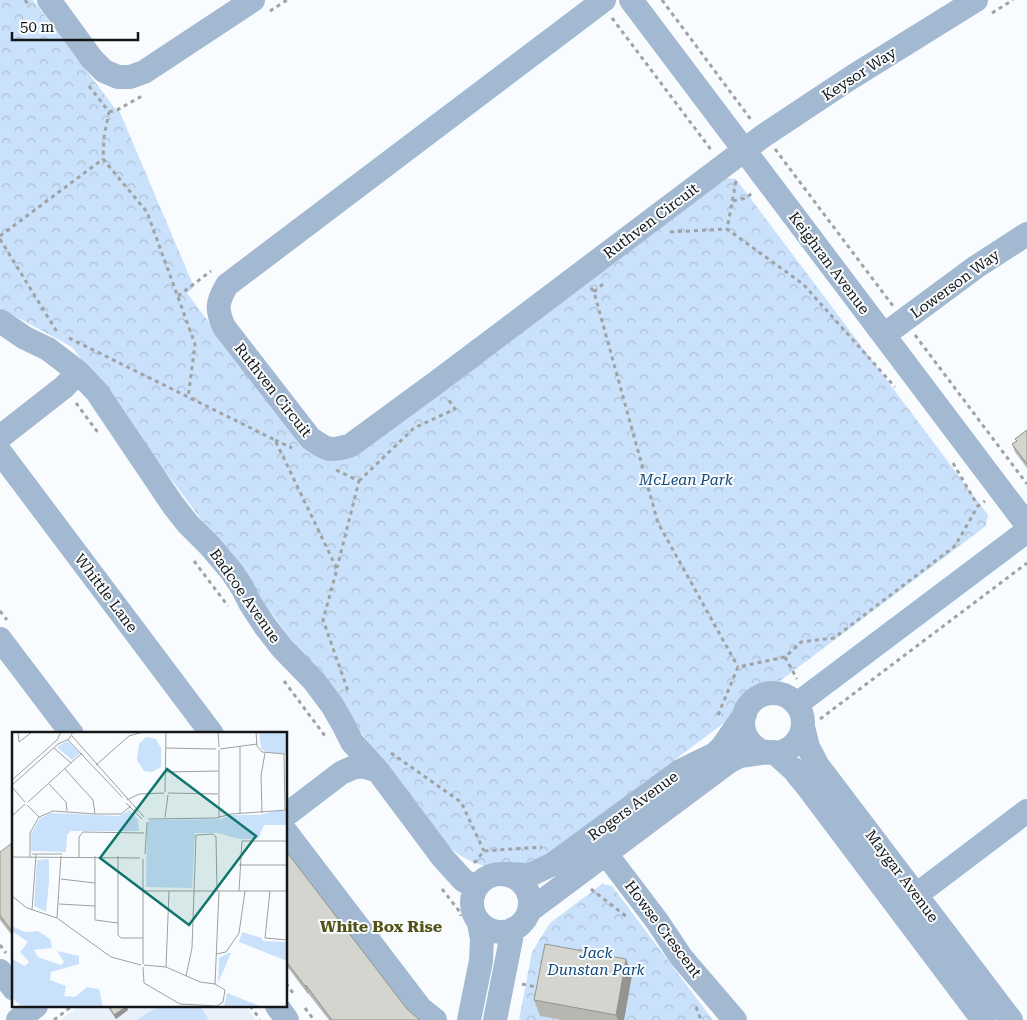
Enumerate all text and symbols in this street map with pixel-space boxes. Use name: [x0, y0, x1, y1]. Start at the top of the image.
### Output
scale bar: [12, 10, 139, 42]
text: 50 m: [20, 18, 55, 36]
street label: Keysor Way: [819, 43, 900, 105]
street label: Ruthven Circuit: [600, 179, 702, 263]
street label: Keighran Avenue: [785, 208, 873, 318]
street label: Lowerson Way: [907, 246, 1003, 322]
street label: Ruthven Circuit: [231, 339, 316, 441]
park label: McLean Park: [638, 471, 734, 489]
street label: Badcoe Avenue: [206, 545, 284, 647]
street label: Whittle Lane: [71, 550, 141, 636]
inset map: [12, 732, 288, 1008]
street label: Rogers Avenue: [585, 767, 681, 845]
street label: Maygar Avenue: [862, 826, 942, 926]
street label: Howse Crescent: [621, 877, 706, 981]
district label: White Box Rise: [320, 917, 442, 936]
park label: Jack Dunstan Park: [546, 944, 646, 979]

